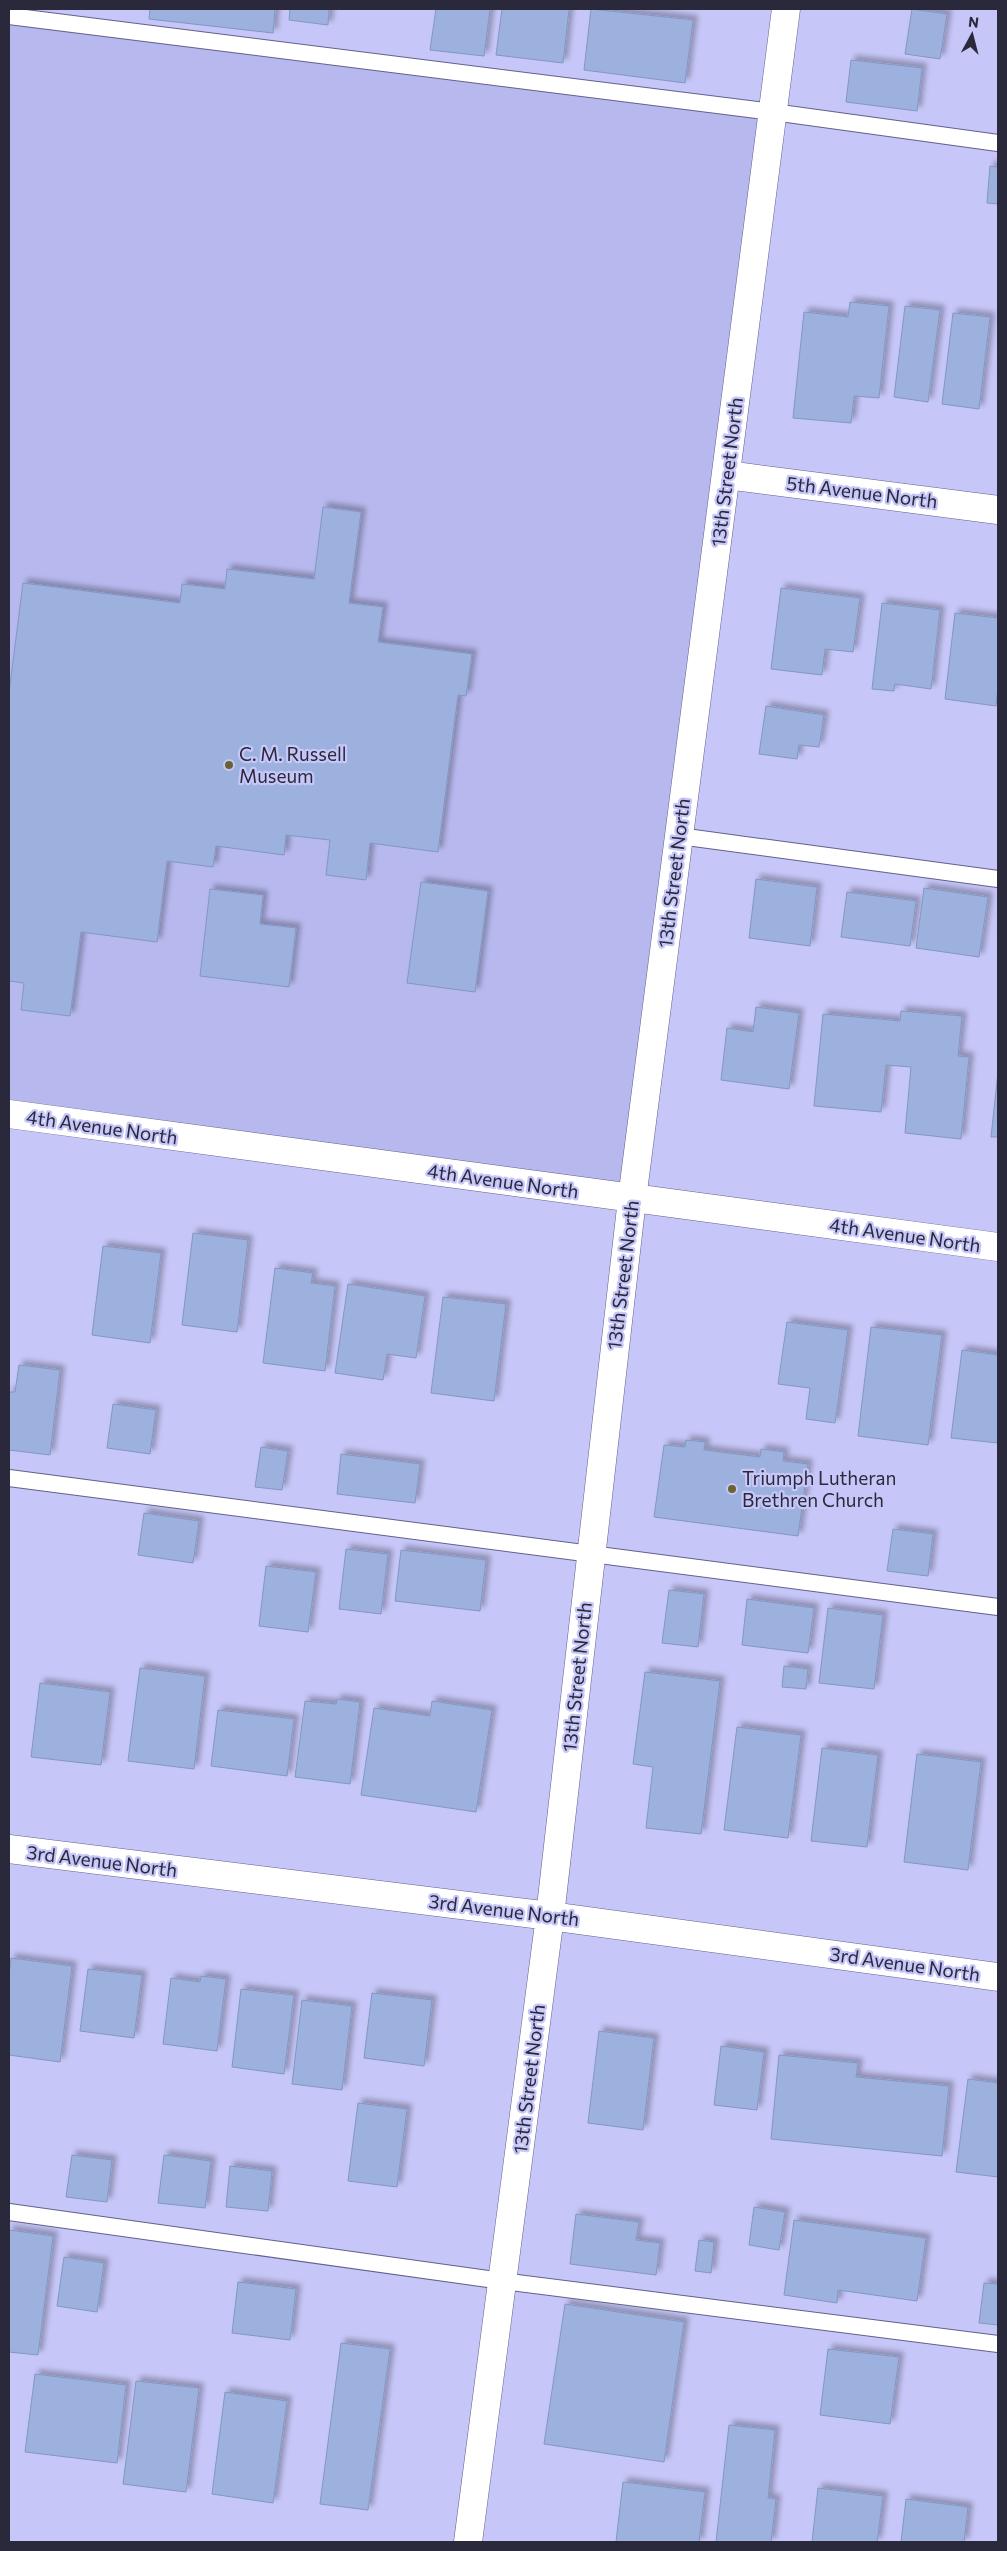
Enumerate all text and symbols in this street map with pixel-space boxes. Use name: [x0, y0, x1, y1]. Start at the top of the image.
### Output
north arrow: [947, 10, 997, 60]
text: N: [967, 13, 980, 31]
street label: 13th Street North: [706, 396, 747, 548]
street label: 5th Avenue North: [785, 471, 939, 512]
place label: C. M. Russell Museum: [239, 742, 347, 787]
marker: C. M. Russell Museum: [223, 759, 235, 771]
street label: 13th Street North: [653, 797, 694, 949]
street label: 4th Avenue North: [25, 1104, 179, 1149]
street label: 4th Avenue North: [426, 1158, 580, 1203]
street label: 13th Street North: [602, 1199, 643, 1351]
street label: 4th Avenue North: [828, 1212, 982, 1257]
place label: Triumph Lutheran Brethren Church: [742, 1466, 896, 1511]
marker: Triumph Lutheran Brethren Church: [726, 1483, 738, 1495]
street label: 13th Street North: [557, 1601, 596, 1753]
street label: 3rd Avenue North: [25, 1840, 179, 1881]
street label: 3rd Avenue North: [427, 1889, 581, 1930]
street label: 3rd Avenue North: [828, 1942, 982, 1985]
street label: 13th Street North: [508, 2003, 549, 2155]

